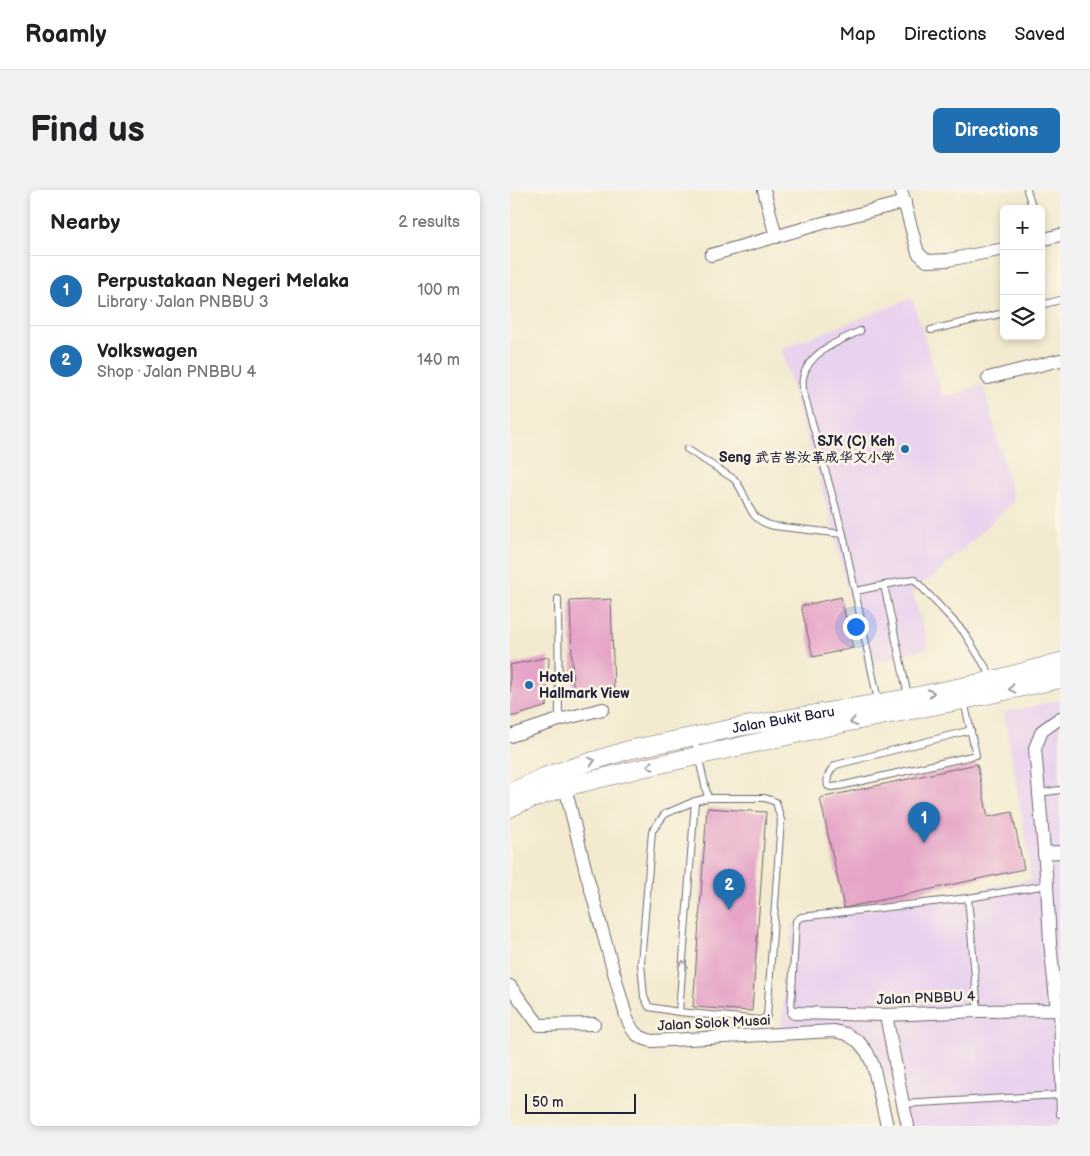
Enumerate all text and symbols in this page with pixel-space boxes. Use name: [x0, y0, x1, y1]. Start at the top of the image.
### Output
text: Roamly: [25, 20, 106, 49]
text: Map: [840, 24, 876, 45]
text: Directions: [904, 24, 986, 45]
text: Saved: [1014, 24, 1065, 45]
button: Directions: [933, 108, 1060, 153]
text: Find us: [30, 109, 145, 152]
map controls: [1000, 205, 1045, 340]
button: +: [1000, 205, 1045, 250]
text: Nearby: [50, 210, 120, 235]
text: 2 results: [398, 213, 460, 232]
button: −: [1000, 250, 1045, 295]
text: Perpustakaan Negeri Melaka: [97, 270, 349, 293]
text: 1: [63, 281, 69, 300]
text: 100 m: [417, 281, 460, 300]
text: Library · Jalan PNBBU 3: [97, 293, 269, 312]
button: layers: [1000, 295, 1045, 340]
text: Volkswagen: [97, 340, 198, 363]
text: 2: [61, 351, 71, 370]
text: 140 m: [417, 351, 460, 370]
text: Shop · Jalan PNBBU 4: [97, 363, 256, 382]
place label: SJK (C) Keh Seng 武吉峇汝革成华文小学: [719, 433, 895, 466]
marker: SJK (C) Keh Seng 武吉峇汝革成华文小学: [899, 443, 911, 455]
your location: [843, 614, 869, 640]
place label: Hotel Hallmark View: [539, 669, 630, 702]
marker: Hotel Hallmark View: [523, 679, 535, 691]
one-way arrow: [1008, 683, 1017, 694]
one-way arrow: [926, 688, 935, 699]
street label: Jalan Bukit Baru: [730, 702, 836, 737]
one-way arrow: [849, 716, 858, 727]
one-way arrow: [587, 757, 596, 767]
one-way arrow: [646, 760, 655, 771]
pin: 1: [908, 802, 940, 843]
pin: 2: [713, 869, 745, 910]
one-way arrow: [677, 960, 688, 968]
street label: Jalan PNBBU 4: [876, 988, 976, 1008]
street label: Jalan Solok Musai: [657, 1012, 771, 1034]
scale bar: [525, 1091, 636, 1114]
text: 50 m: [532, 1094, 564, 1111]

